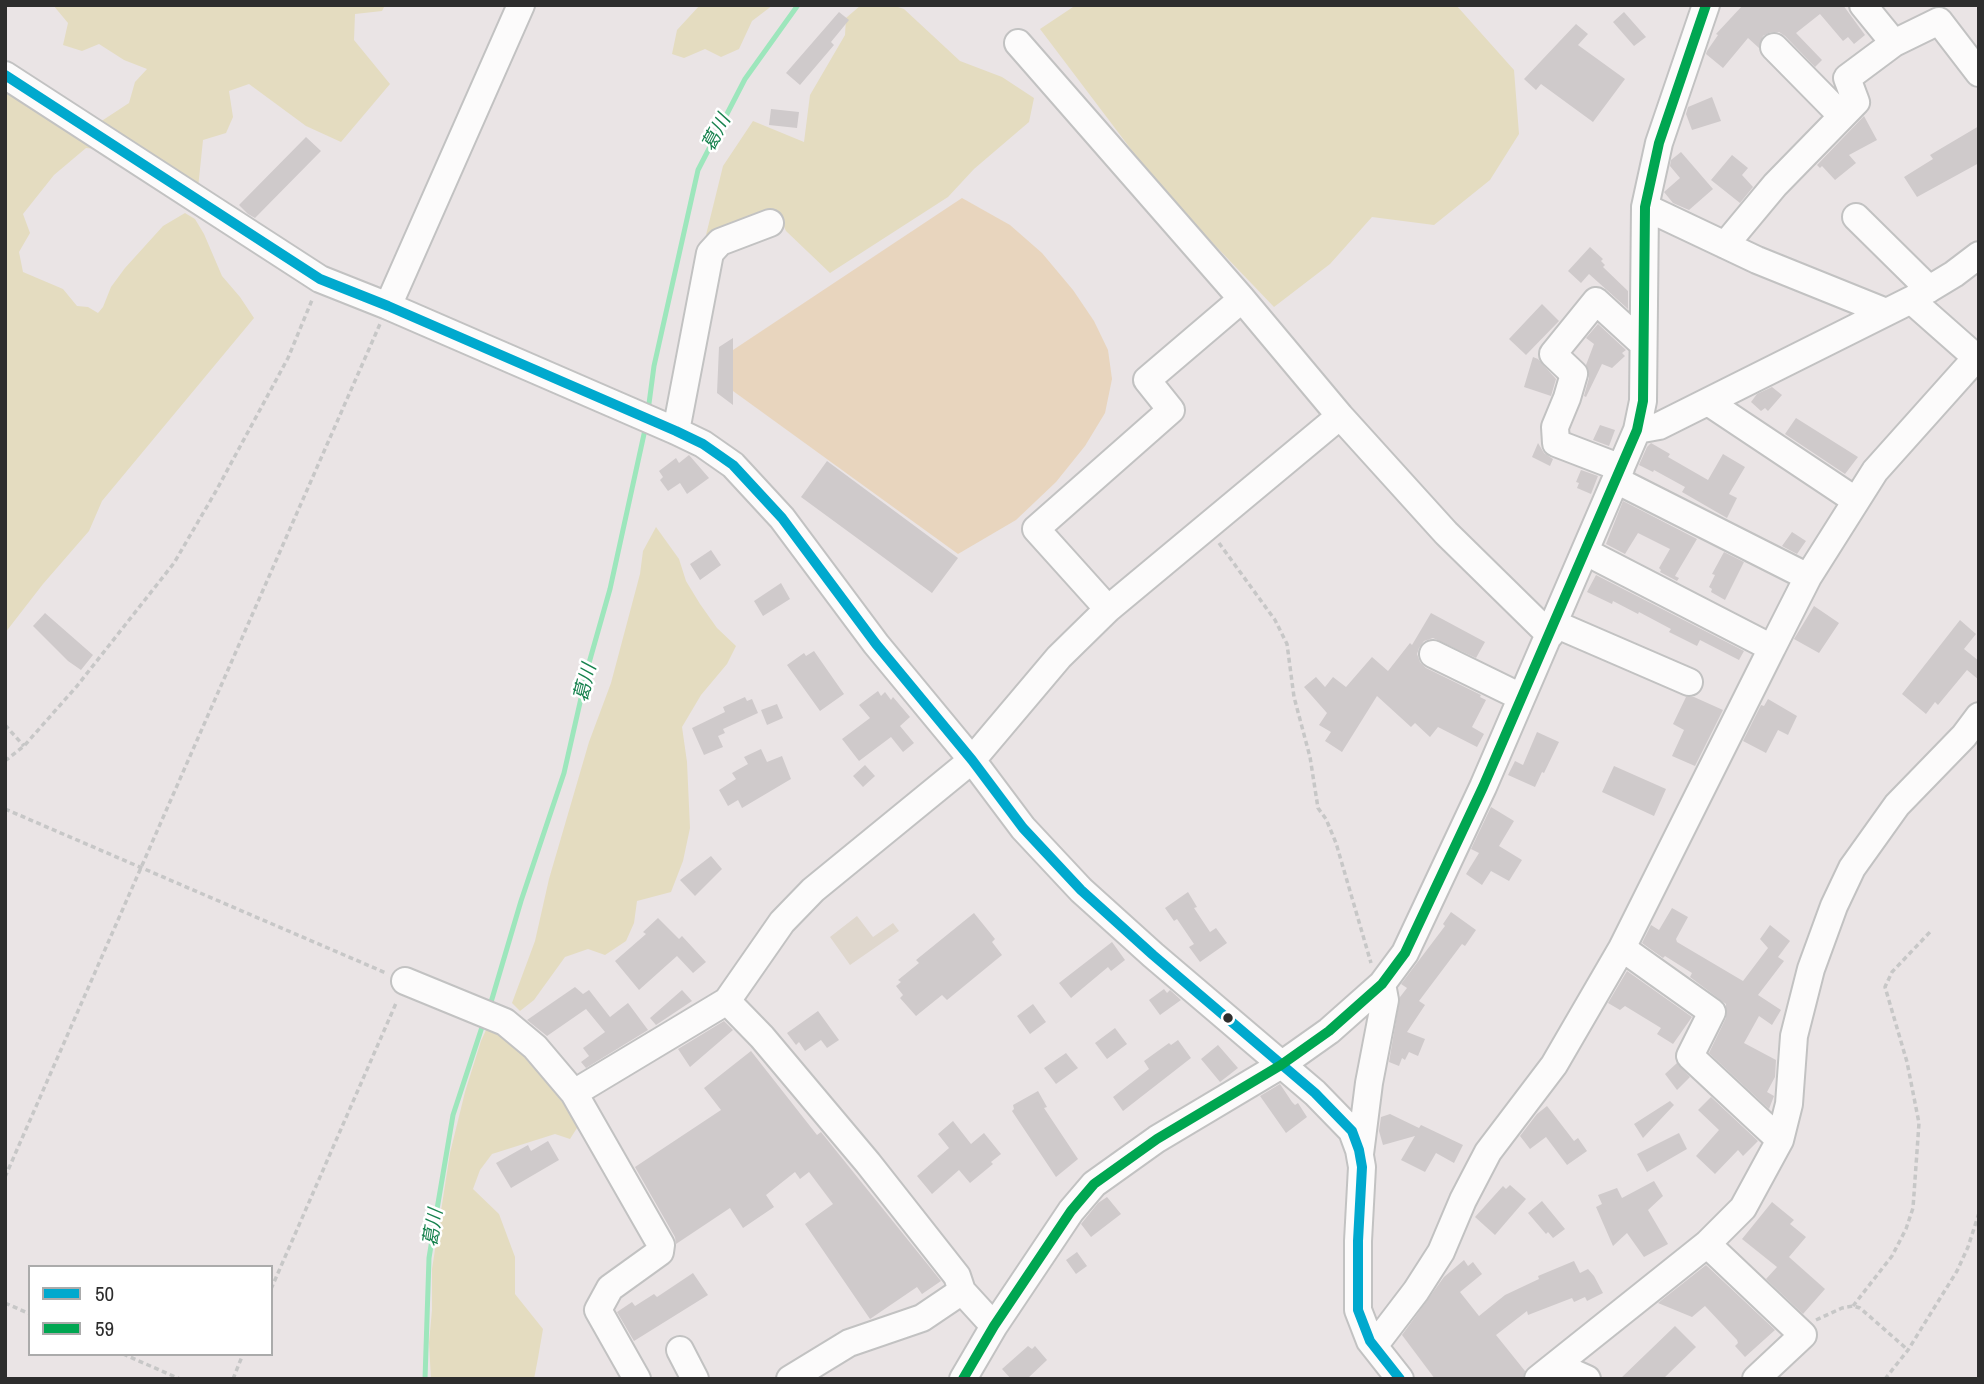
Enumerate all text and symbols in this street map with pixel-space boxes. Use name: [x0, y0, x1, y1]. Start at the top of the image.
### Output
water label: 葛川: [698, 111, 736, 155]
water label: 葛川: [570, 662, 602, 704]
unlabelled marker: [1221, 1011, 1235, 1025]
water label: 葛川: [420, 1207, 448, 1249]
legend: [28, 1265, 273, 1356]
text: 50: [95, 1279, 114, 1308]
text: 59: [95, 1314, 114, 1343]

